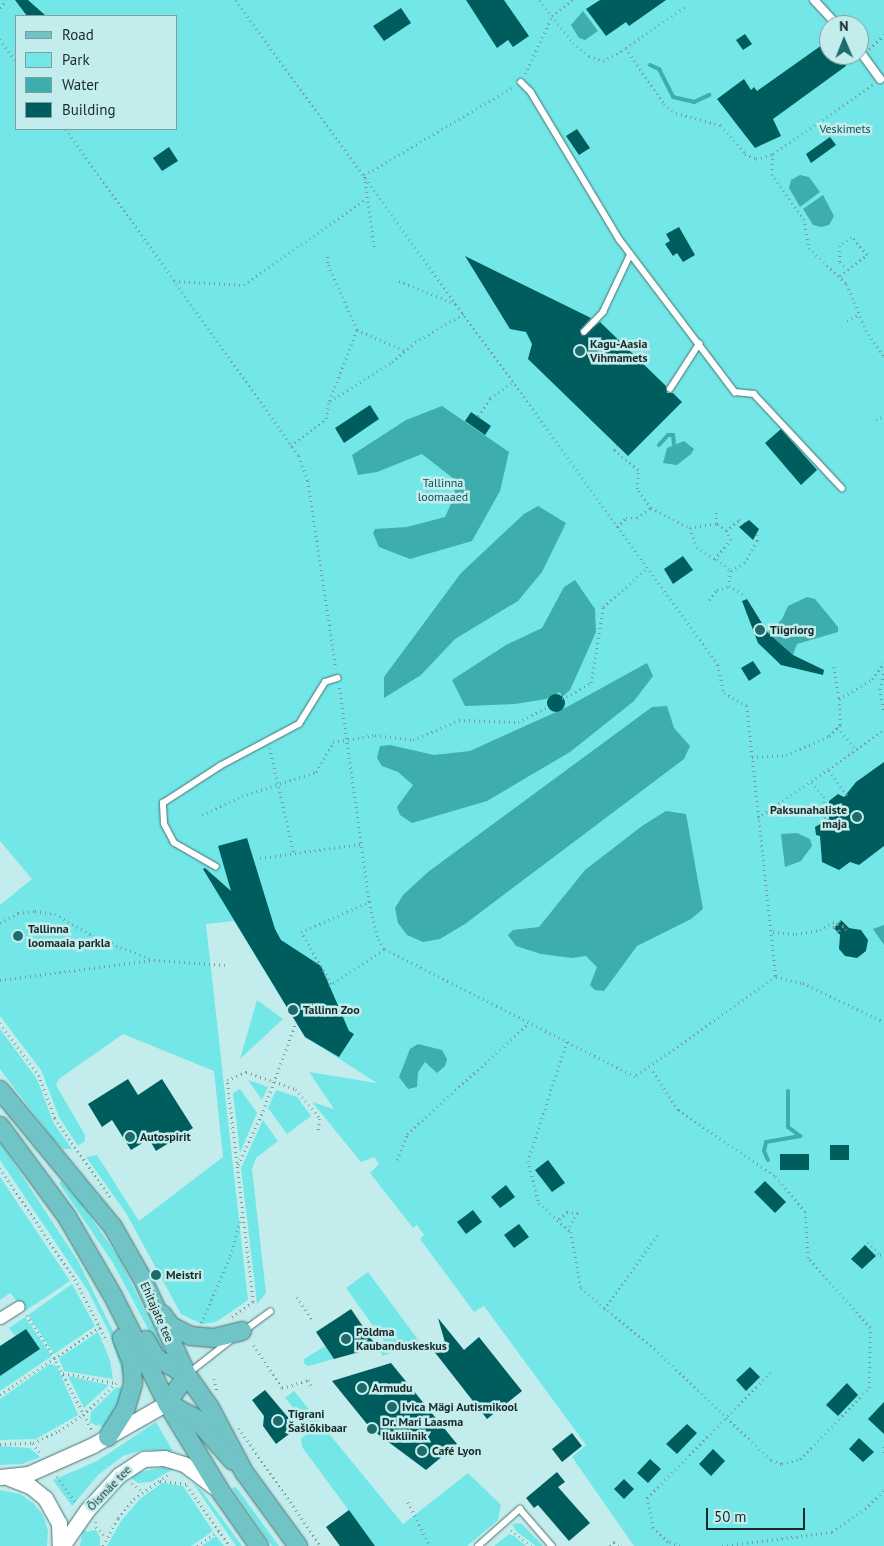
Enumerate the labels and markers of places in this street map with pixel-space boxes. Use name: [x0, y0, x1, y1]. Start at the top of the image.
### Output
place label: Kagu-Aasia Vihmamets: [590, 337, 648, 365]
marker: Kagu-Aasia Vihmamets: [574, 345, 586, 357]
place label: Tiigriorg: [770, 623, 814, 637]
marker: Tiigriorg: [754, 624, 766, 636]
place label: Paksunahaliste maja: [770, 803, 847, 831]
marker: Paksunahaliste maja: [851, 811, 863, 823]
place label: Tallinna loomaaia parkla: [28, 922, 110, 950]
marker: Tallinna loomaaia parkla: [12, 930, 24, 942]
place label: Tallinn Zoo: [303, 1003, 360, 1017]
marker: Tallinn Zoo: [287, 1004, 299, 1016]
place label: Autospirit: [140, 1130, 191, 1144]
marker: Autospirit: [124, 1131, 136, 1143]
place label: Meistri: [166, 1268, 202, 1282]
marker: Meistri: [150, 1269, 162, 1281]
place label: Põldma Kaubanduskeskus: [356, 1325, 447, 1353]
marker: Põldma Kaubanduskeskus: [340, 1333, 352, 1345]
place label: Armudu: [372, 1381, 413, 1395]
marker: Armudu: [356, 1382, 368, 1394]
place label: Ivica Mägi Autismikool: [402, 1400, 518, 1414]
marker: Ivica Mägi Autismikool: [386, 1401, 398, 1413]
place label: Tigrani Šašlõkibaar: [288, 1407, 347, 1435]
marker: Tigrani Šašlõkibaar: [272, 1415, 284, 1427]
place label: Dr. Mari Laasma Ilukliinik: [382, 1415, 464, 1443]
marker: Dr. Mari Laasma Ilukliinik: [366, 1423, 378, 1435]
place label: Café Lyon: [432, 1444, 481, 1458]
marker: Café Lyon: [416, 1445, 428, 1457]

